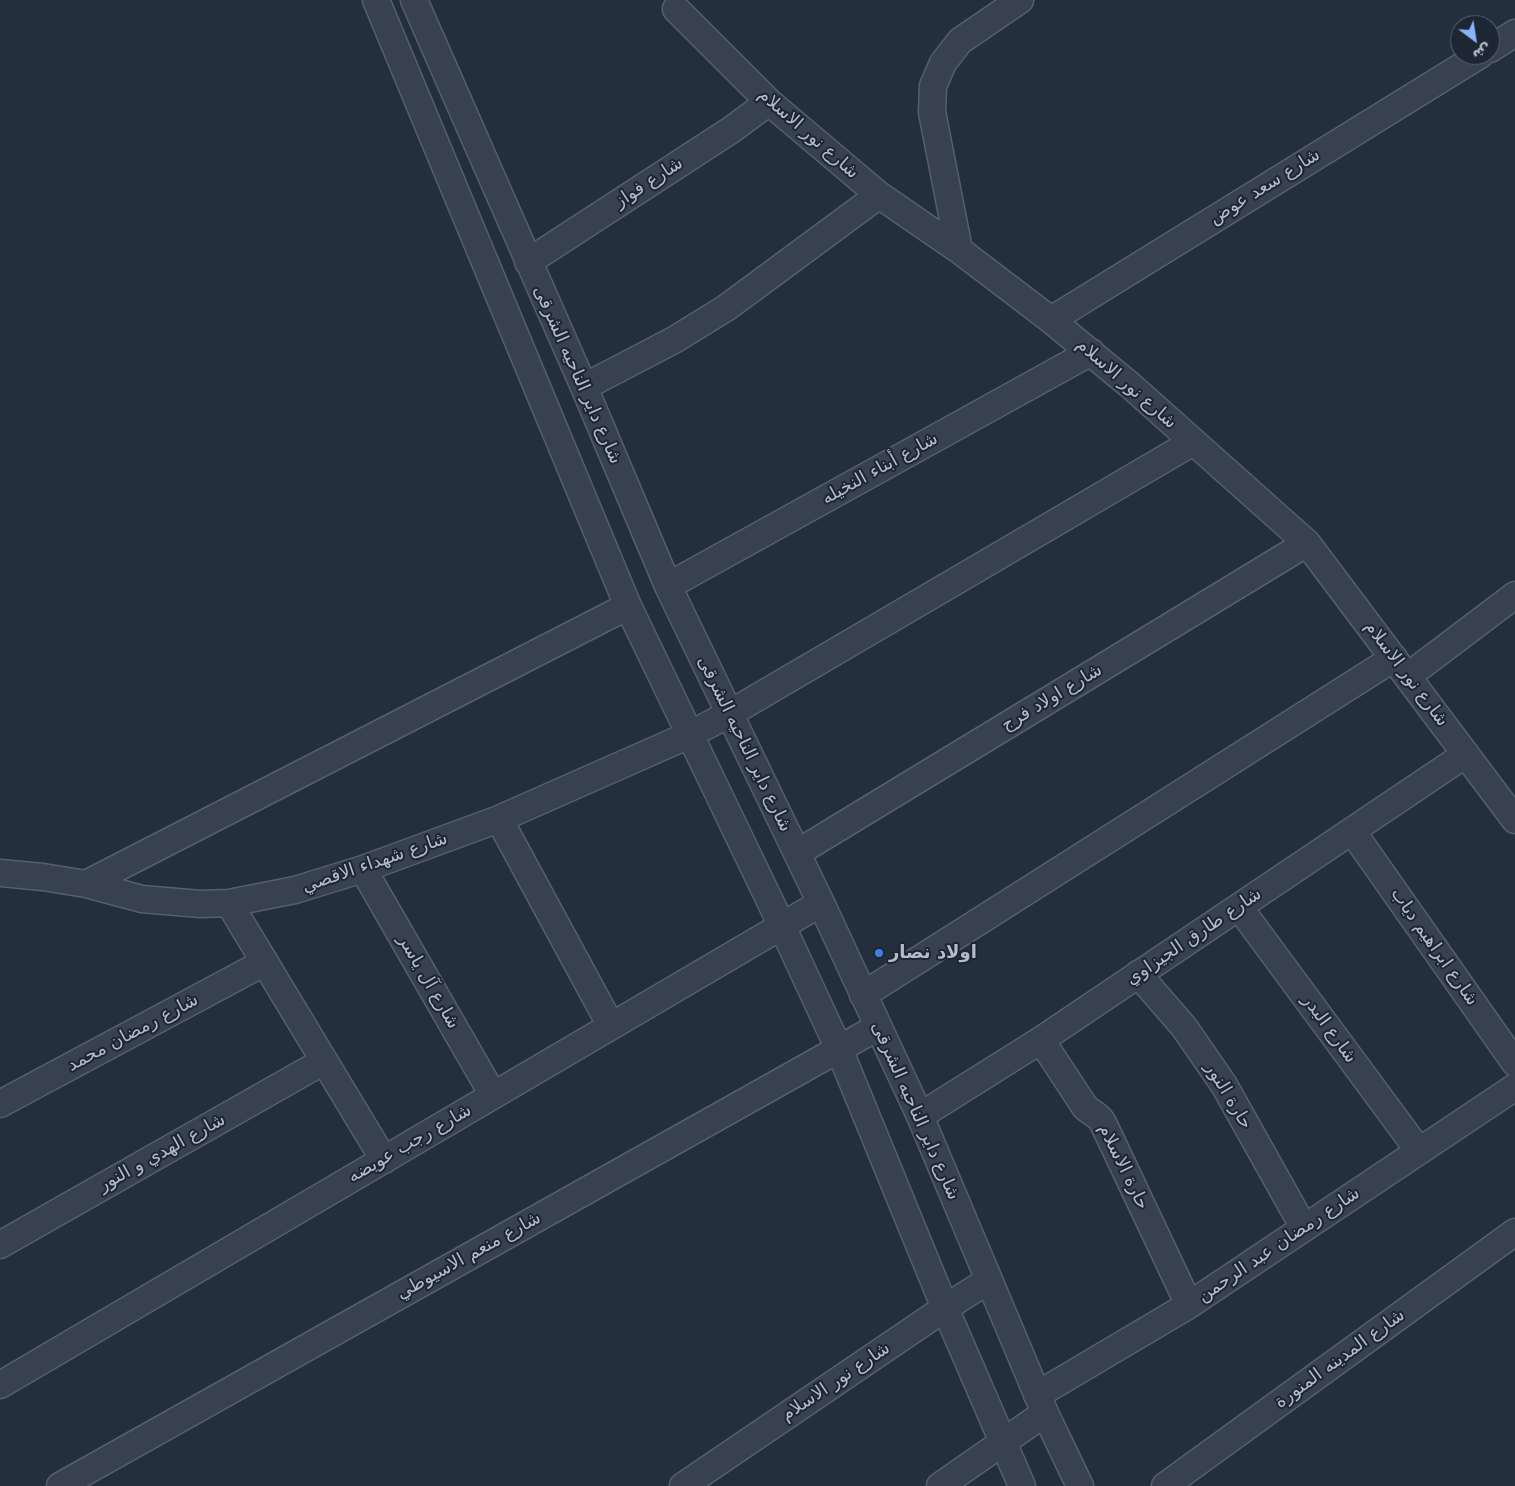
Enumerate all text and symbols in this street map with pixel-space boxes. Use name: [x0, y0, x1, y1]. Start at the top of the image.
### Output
north arrow: [1450, 15, 1500, 65]
text: ش: [1470, 40, 1495, 64]
street label: شارع نور الاسلام: [753, 84, 863, 184]
street label: شارع سعد عوض: [1206, 144, 1324, 230]
street label: شارع فواز: [611, 153, 687, 213]
street label: شارع داير الناحيه الشرقى: [528, 283, 626, 467]
street label: شارع نور الاسلام: [1071, 334, 1181, 434]
street label: شارع أبناء النخيله: [818, 428, 942, 510]
street label: شارع نور الاسلام: [1359, 617, 1453, 731]
street label: شارع داير الناحيه الشرقى: [692, 653, 796, 835]
street label: شارع اولاد فرج: [998, 659, 1106, 737]
street label: شارع شهداء الاقصي: [300, 828, 450, 898]
street label: شارع طارق الجيزاوي: [1122, 884, 1266, 990]
street label: شارع ابراهيم دياب: [1385, 884, 1483, 1010]
street label: شارع آل ياسر: [392, 931, 464, 1033]
place label: اولاد نصار: [889, 942, 977, 964]
marker: اولاد نصار: [873, 947, 885, 959]
street label: شارع رمضان محمد: [64, 989, 202, 1077]
street label: شارع البدر: [1297, 990, 1361, 1068]
street label: شارع داير الناحيه الشرقى: [866, 1019, 964, 1203]
street label: حارة النور: [1200, 1059, 1256, 1133]
street label: شارع رجب عويضه: [344, 1100, 476, 1188]
street label: شارع الهدي و النور: [95, 1109, 229, 1197]
street label: حارة الاسلام: [1093, 1121, 1153, 1213]
street label: شارع رمضان عبد الرحمن: [1194, 1183, 1364, 1307]
street label: شارع منعم الاسيوطي: [393, 1207, 545, 1305]
street label: شارع المدينه المنورة: [1271, 1305, 1409, 1413]
street label: شارع نور الاسلام: [777, 1338, 895, 1426]

